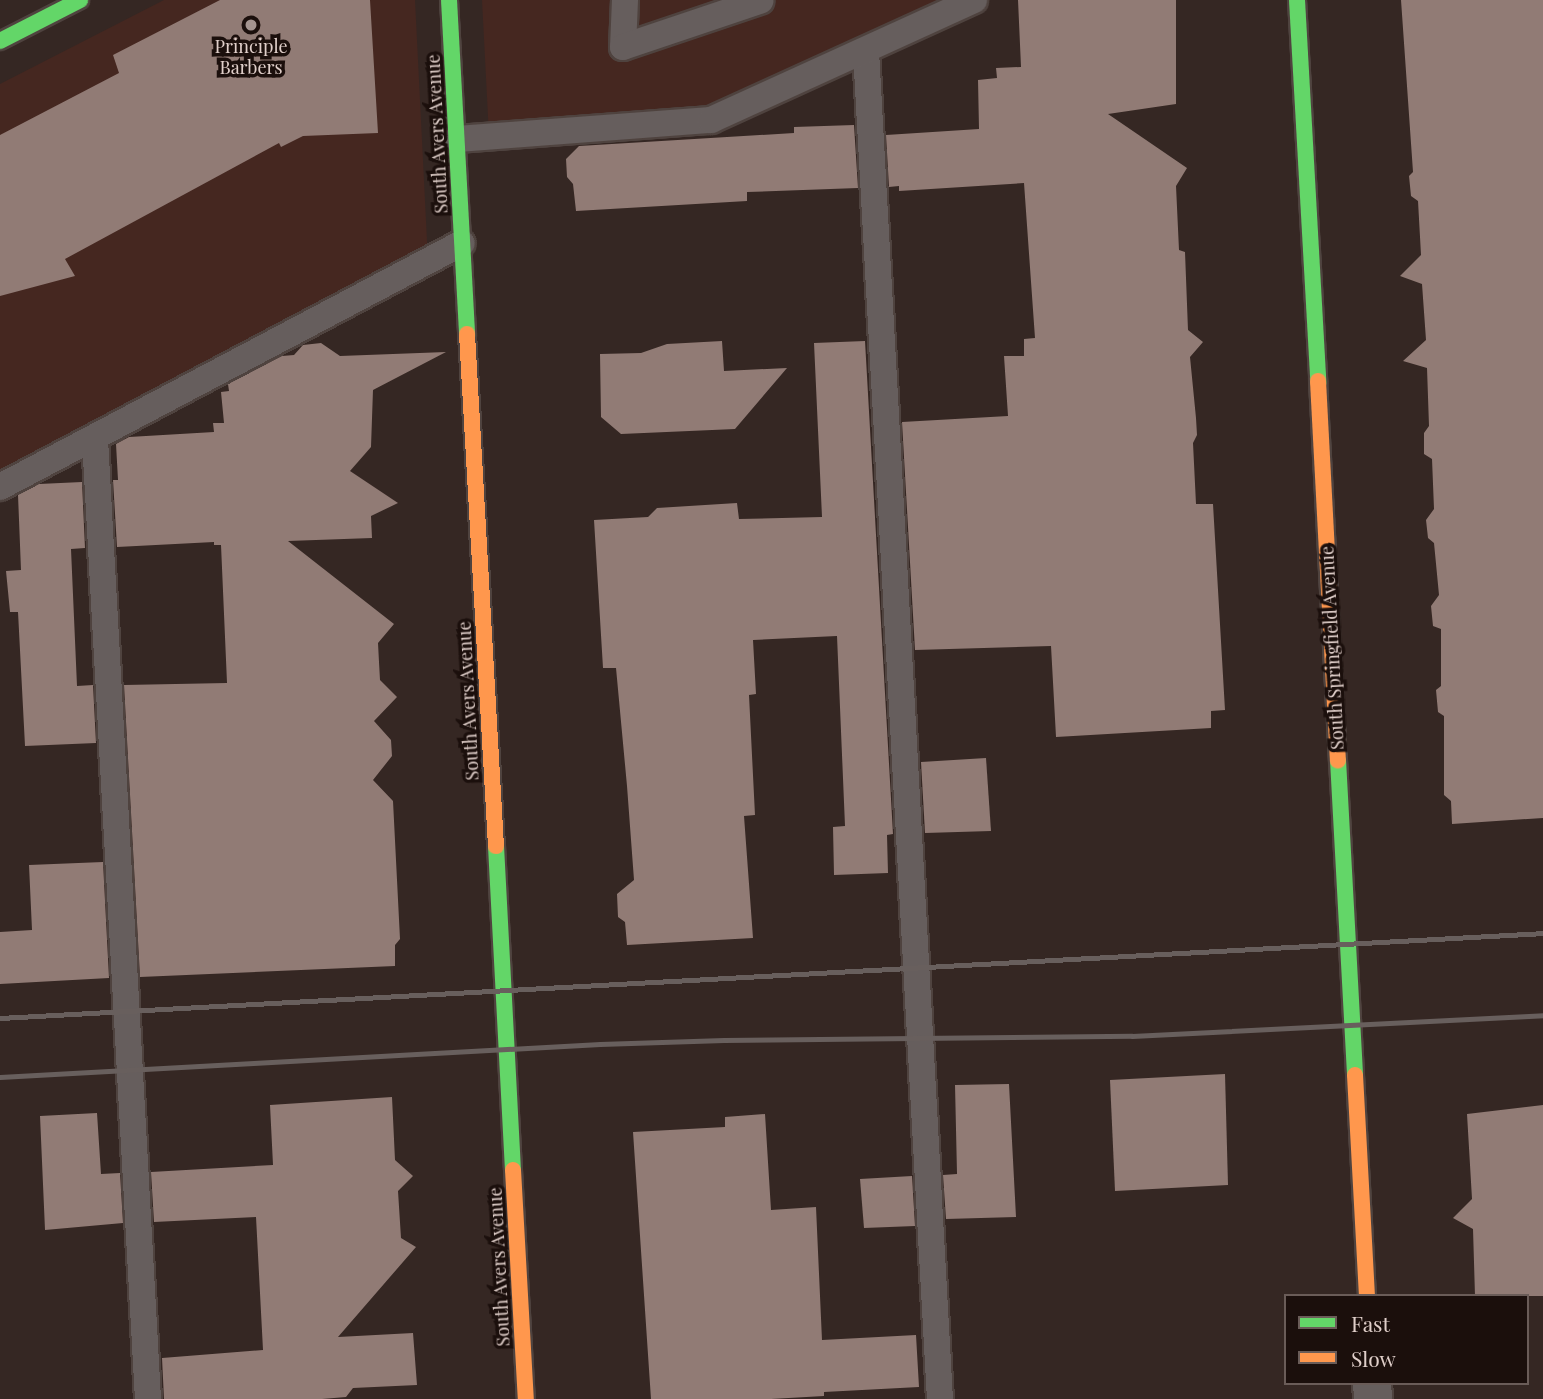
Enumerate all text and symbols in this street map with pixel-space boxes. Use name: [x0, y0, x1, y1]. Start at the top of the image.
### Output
marker: Principle Barbers: [243, 17, 259, 33]
place label: Principle Barbers: [214, 36, 288, 78]
street label: South Avers Avenue: [422, 53, 452, 215]
street label: South Springfield Avenue: [1316, 545, 1348, 751]
street label: South Avers Avenue: [453, 620, 483, 782]
street label: South Avers Avenue: [484, 1186, 514, 1348]
legend: [1284, 1294, 1529, 1385]
text: Fast: [1351, 1309, 1390, 1337]
text: Slow: [1351, 1344, 1396, 1372]

